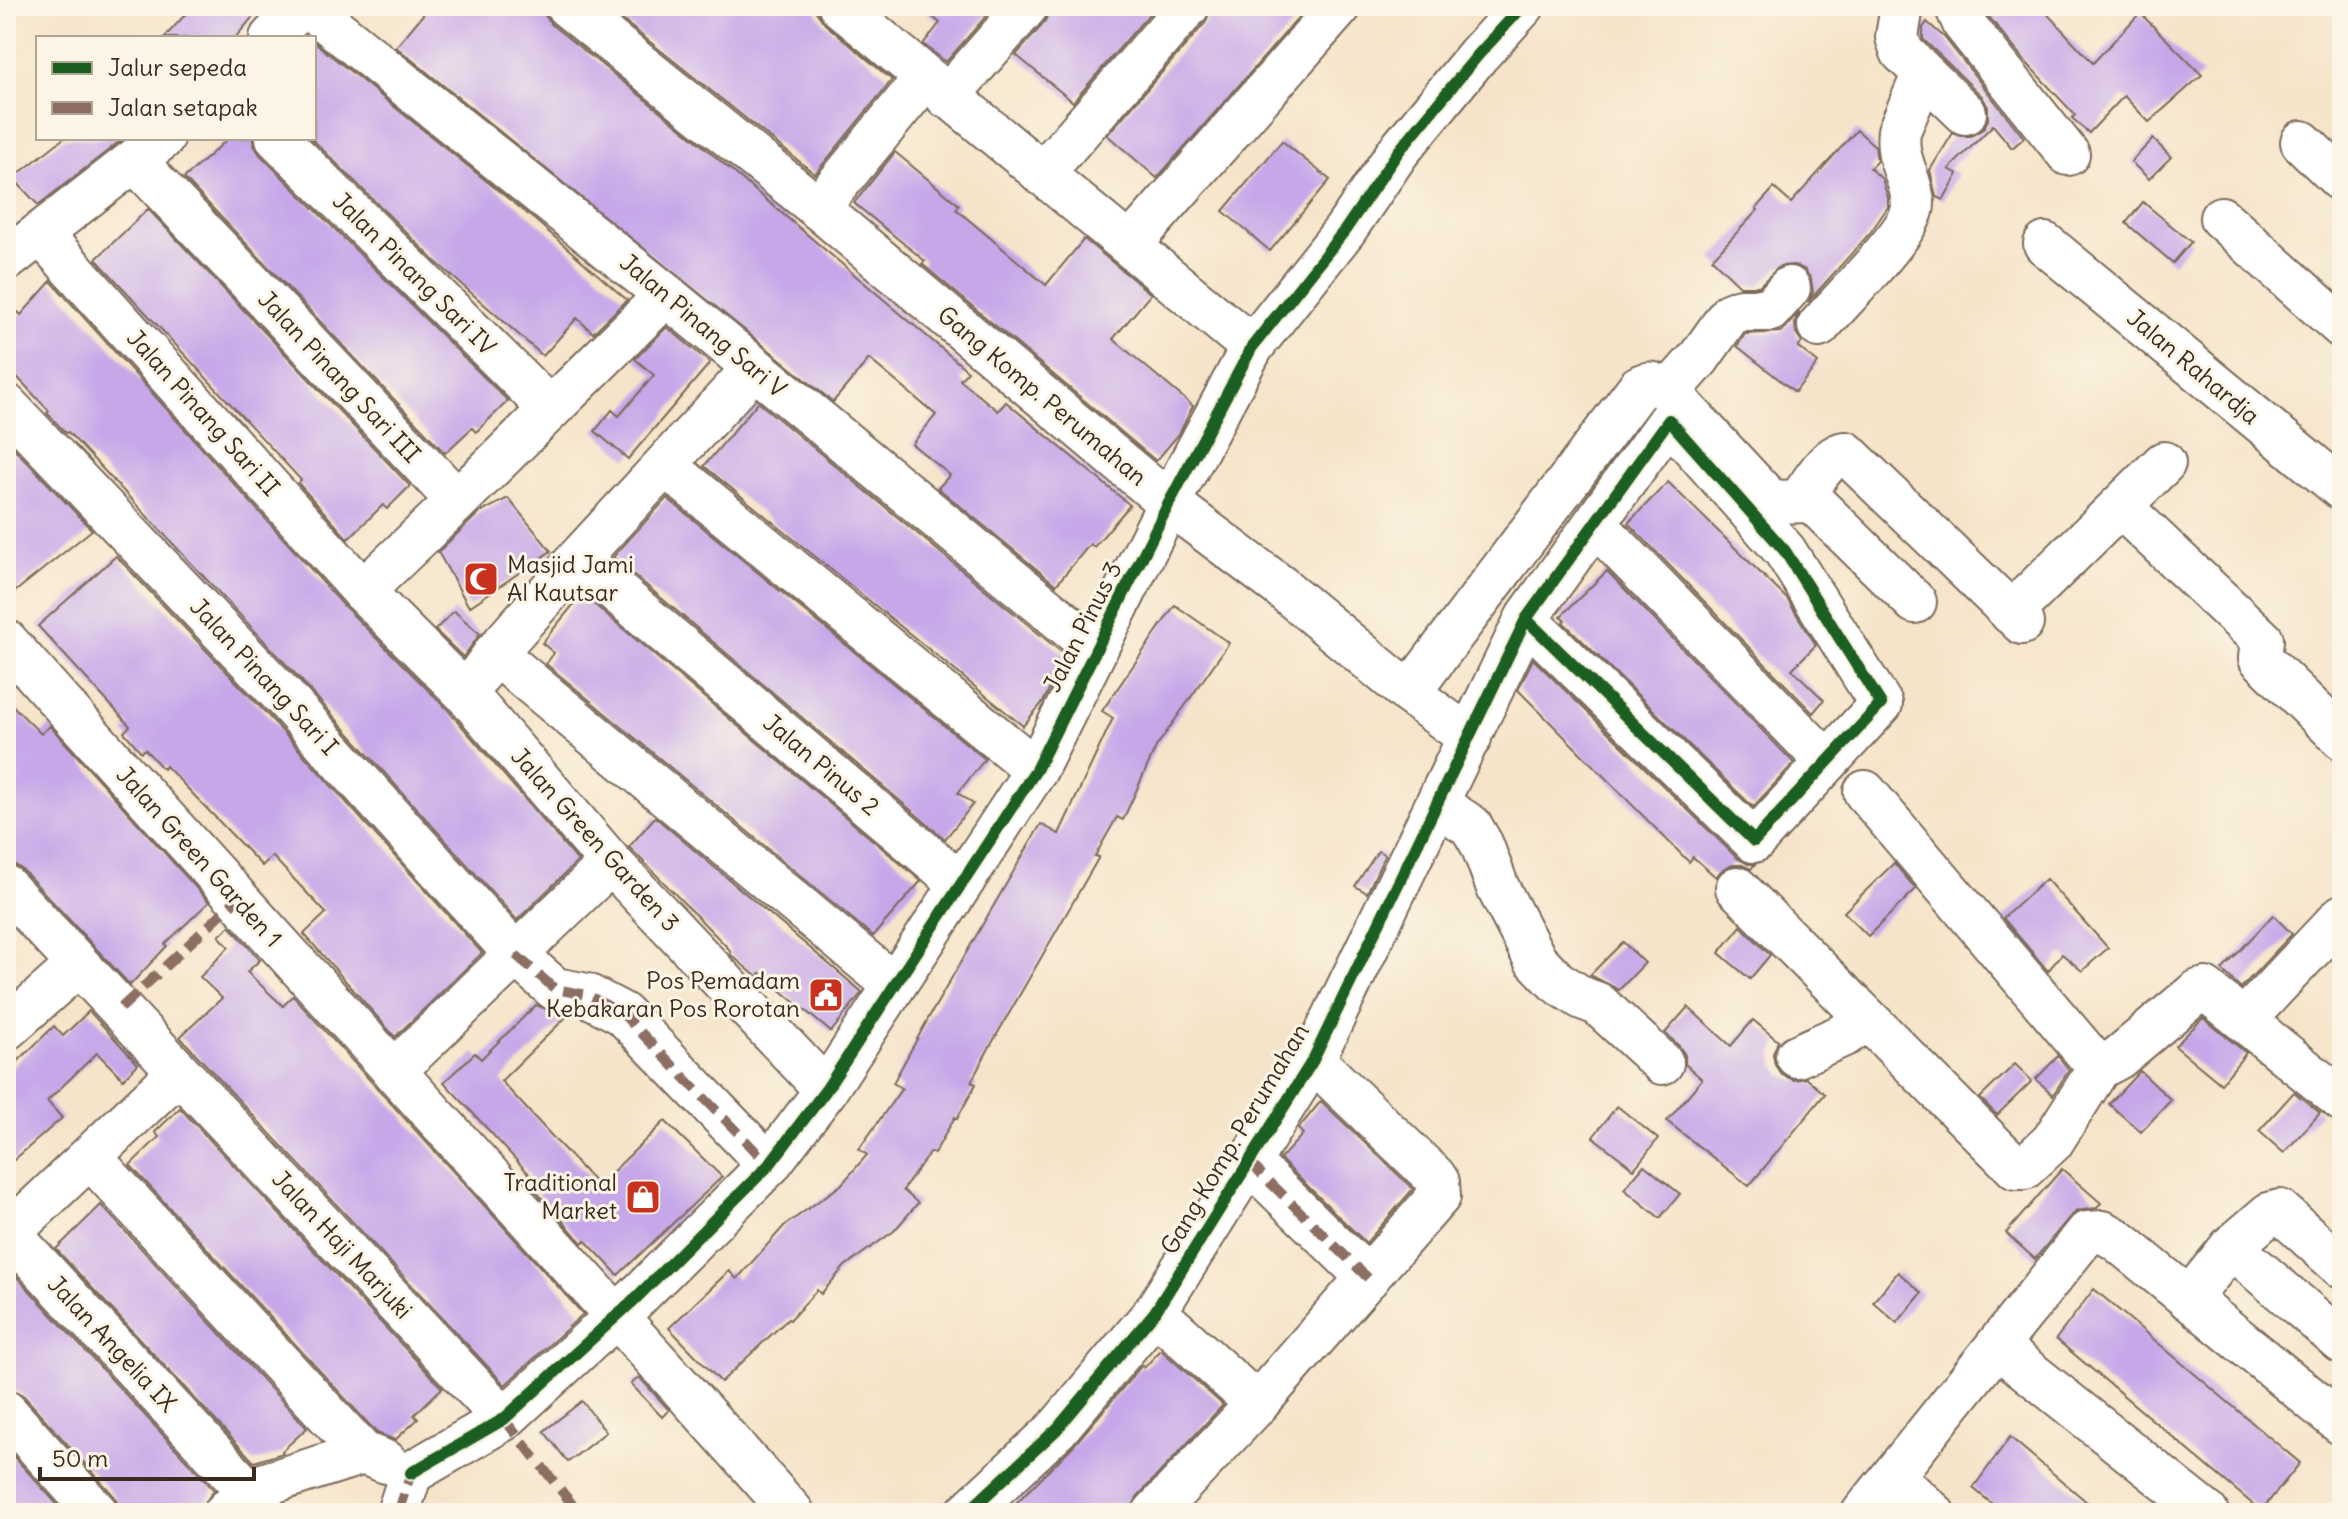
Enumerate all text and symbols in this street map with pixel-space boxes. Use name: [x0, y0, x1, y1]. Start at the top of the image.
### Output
legend: [36, 36, 316, 140]
text: Jalur sepeda: [108, 52, 247, 82]
text: Jalan setapak: [108, 92, 258, 122]
street label: Jalan Pinang Sari IV: [327, 185, 503, 361]
street label: Jalan Pinang Sari V: [614, 247, 793, 404]
street label: Jalan Pinang Sari III: [252, 284, 427, 469]
street label: Gang Komp. Perumahan: [932, 299, 1153, 492]
street label: Jalan Rahardja: [2121, 302, 2266, 430]
street label: Jalan Pinang Sari II: [121, 323, 286, 502]
place label: Masjid Jami Al Kautsar: [507, 549, 634, 607]
street label: Jalan Pinus 3: [1036, 556, 1128, 697]
mosque icon: Masjid Jami Al Kautsar: [462, 560, 500, 598]
street label: Jalan Pinang Sari I: [184, 592, 345, 761]
street label: Jalan Pinus 2: [758, 707, 886, 821]
street label: Jalan Green Garden 3: [505, 741, 686, 937]
street label: Jalan Green Garden 1: [111, 760, 289, 953]
place label: Pos Pemadam Kebakaran Pos Rorotan: [546, 965, 800, 1023]
public building icon: Pos Pemadam Kebakaran Pos Rorotan: [807, 976, 845, 1014]
street label: Gang Komp. Perumahan: [1153, 1018, 1315, 1259]
street label: Jalan Haji Marjuki: [266, 1164, 419, 1325]
place label: Traditional Market: [504, 1167, 617, 1225]
shop icon: Traditional Market: [624, 1178, 662, 1216]
street label: Jalan Angelia IX: [42, 1269, 184, 1418]
scale bar: [40, 1431, 254, 1481]
text: 50 m: [52, 1443, 108, 1473]

